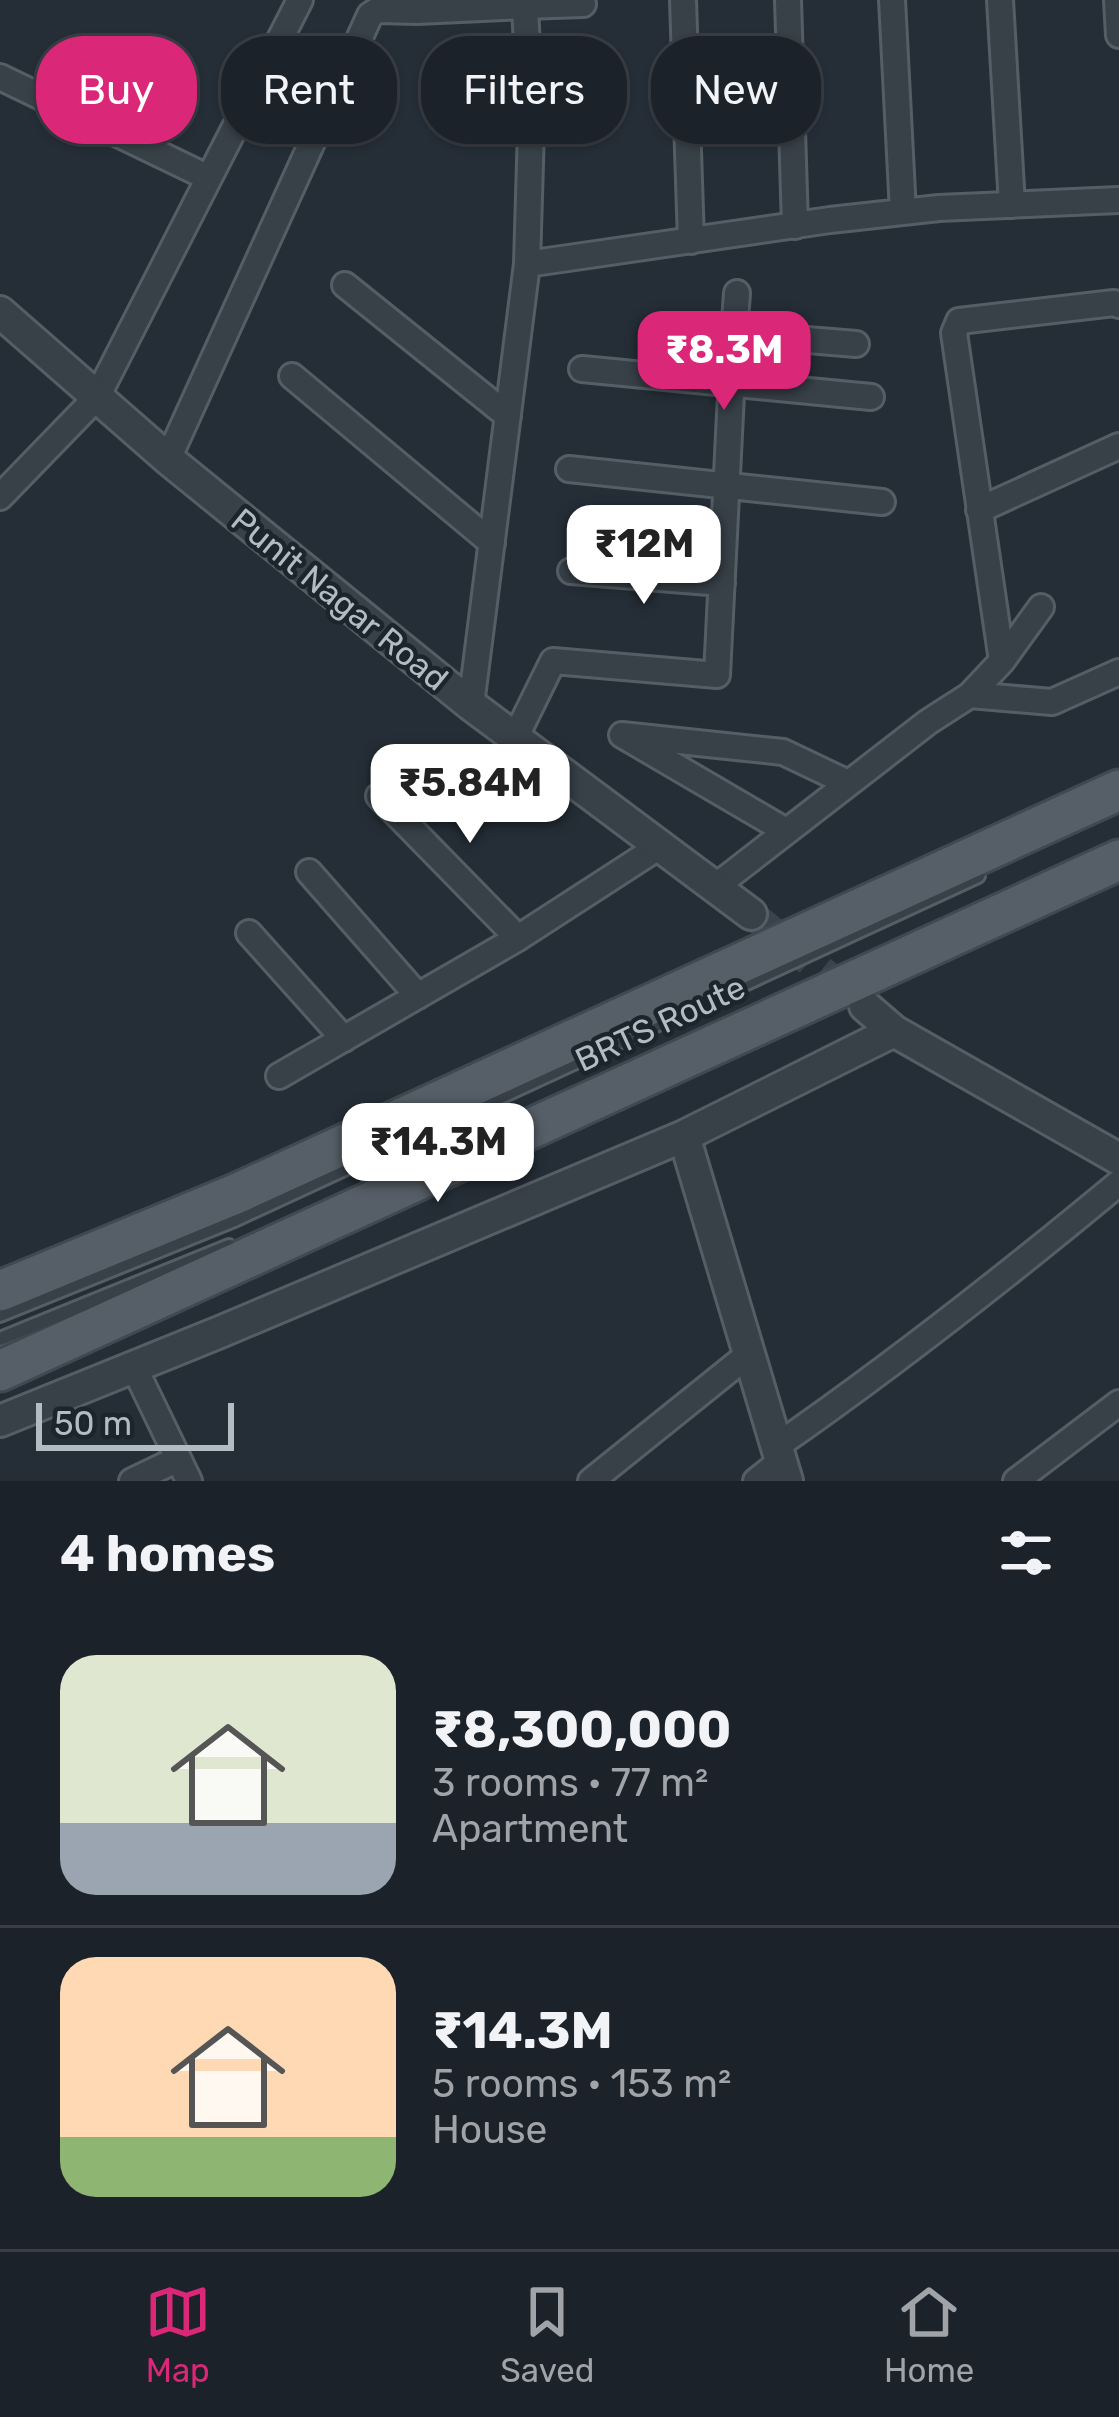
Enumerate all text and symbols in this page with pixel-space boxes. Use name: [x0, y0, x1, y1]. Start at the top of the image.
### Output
chip: Buy: [36, 36, 197, 144]
chip: Rent: [221, 36, 397, 144]
chip: Filters: [421, 36, 627, 144]
chip: New: [651, 36, 821, 144]
pin: ₹8.3M: [640, 311, 808, 413]
text: ₹8.3M: [665, 327, 783, 373]
street label: Punit Nagar Road: [224, 500, 456, 699]
pin: ₹12M: [573, 505, 715, 607]
text: ₹12M: [594, 521, 694, 567]
pin: ₹5.84M: [372, 744, 568, 846]
text: ₹5.84M: [398, 760, 542, 806]
street label: BRTS Route: [569, 967, 751, 1080]
pin: ₹14.3M: [340, 1103, 536, 1205]
text: ₹14.3M: [369, 1119, 507, 1165]
scale bar: [36, 1397, 234, 1450]
text: 50 m: [54, 1404, 132, 1443]
icon: filters: [993, 1520, 1059, 1586]
text: 4 homes: [60, 1523, 275, 1584]
text: ₹8,300,000: [432, 1699, 732, 1760]
icon: home: [156, 1703, 300, 1847]
text: 3 rooms · 77 m²: [432, 1760, 708, 1806]
text: Apartment: [432, 1806, 628, 1852]
text: ₹14.3M: [432, 2000, 613, 2061]
icon: home: [156, 2005, 300, 2149]
text: 5 rooms · 153 m²: [432, 2061, 731, 2107]
text: House: [432, 2107, 547, 2153]
tab: Map: [145, 2279, 211, 2390]
tab: Saved: [500, 2279, 594, 2390]
tab: Home: [884, 2279, 974, 2390]

